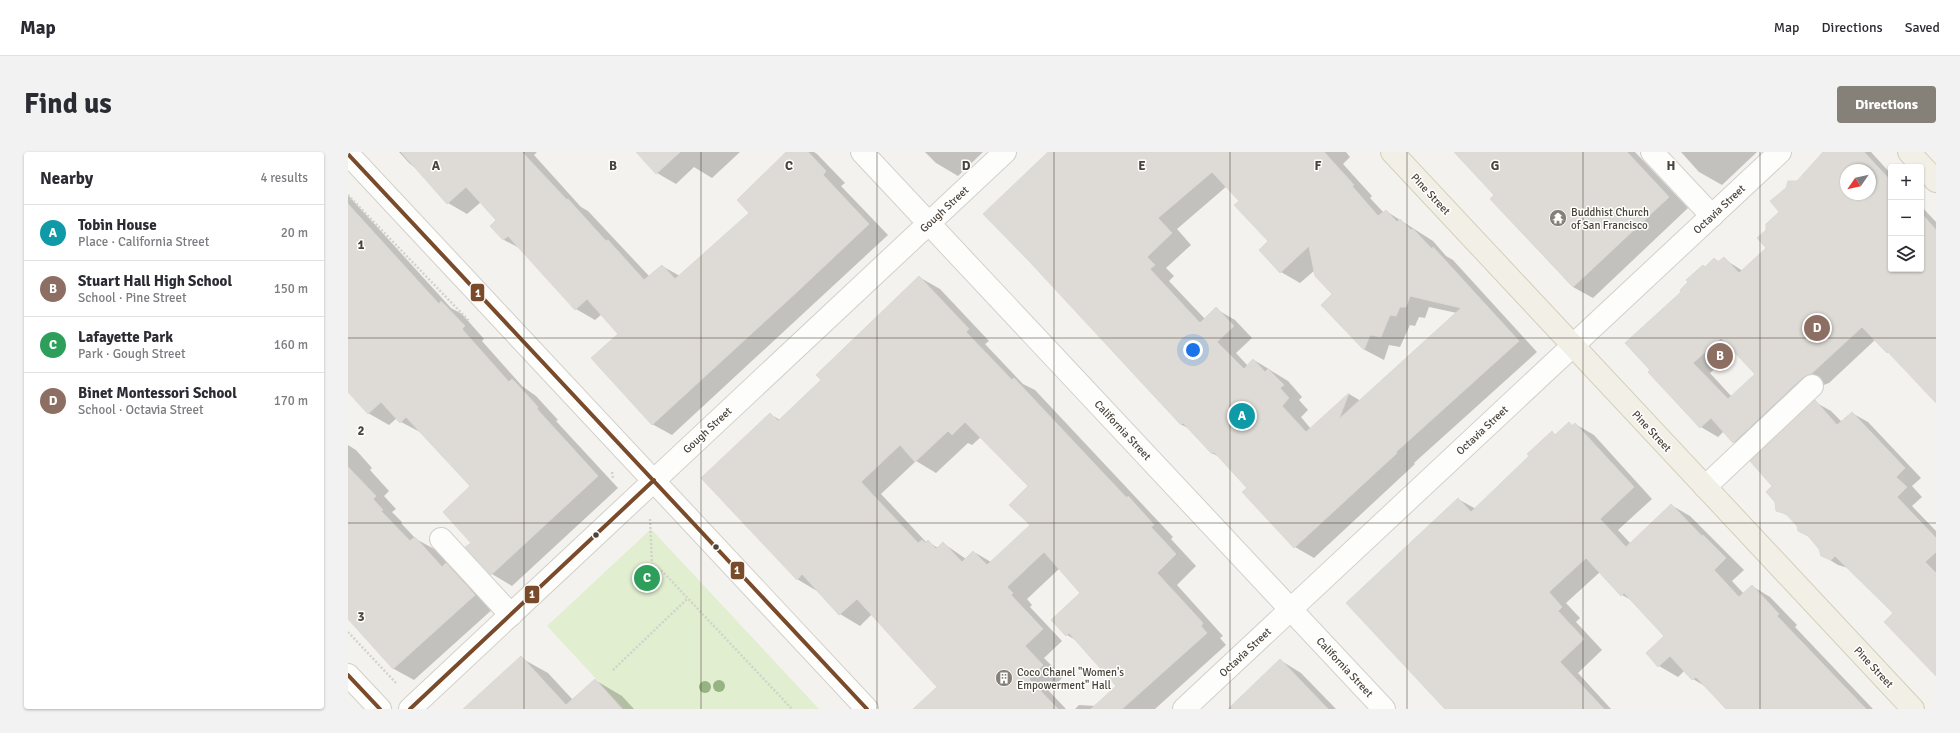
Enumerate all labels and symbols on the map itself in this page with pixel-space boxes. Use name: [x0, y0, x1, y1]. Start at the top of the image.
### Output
text: A: [432, 158, 441, 174]
text: B: [609, 158, 617, 174]
text: C: [785, 158, 793, 174]
text: D: [962, 158, 971, 174]
text: E: [1138, 158, 1146, 174]
text: F: [1315, 158, 1322, 174]
text: G: [1491, 158, 1499, 174]
text: H: [1667, 158, 1675, 174]
north arrow: [1840, 164, 1876, 200]
street label: Pine Street: [1408, 171, 1453, 218]
street label: Octavia Street: [1691, 182, 1748, 237]
street label: Gough Street: [917, 183, 971, 235]
place label: Buddhist Church of San Francisco: [1571, 206, 1649, 232]
temple icon: Buddhist Church of San Francisco: [1548, 208, 1568, 228]
text: 1: [357, 237, 365, 253]
line badge: 1: [470, 283, 485, 302]
text: 1: [475, 287, 481, 300]
pin: D: [1804, 313, 1830, 343]
your location: [1183, 340, 1203, 360]
pin: B: [1707, 341, 1733, 371]
street label: California Street: [1092, 398, 1154, 463]
pin: A: [1229, 401, 1255, 431]
street label: Octavia Street: [1454, 403, 1511, 458]
street label: Gough Street: [680, 404, 734, 456]
street label: Pine Street: [1629, 408, 1674, 455]
text: 2: [357, 423, 365, 439]
unlabelled marker: [591, 530, 601, 540]
unlabelled marker: [711, 542, 721, 552]
line badge: 1: [730, 561, 745, 580]
pin: C: [634, 563, 660, 593]
text: 1: [734, 564, 740, 577]
line badge: 1: [524, 585, 540, 604]
text: 1: [529, 588, 535, 601]
text: 3: [357, 609, 365, 625]
street label: Octavia Street: [1217, 625, 1274, 680]
street label: California Street: [1314, 635, 1376, 700]
street label: Pine Street: [1851, 644, 1896, 691]
place label: Coco Chanel "Women's Empowerment" Hall: [1017, 666, 1124, 692]
building icon: Coco Chanel "Women's Empowerment" Hall: [994, 668, 1014, 688]

